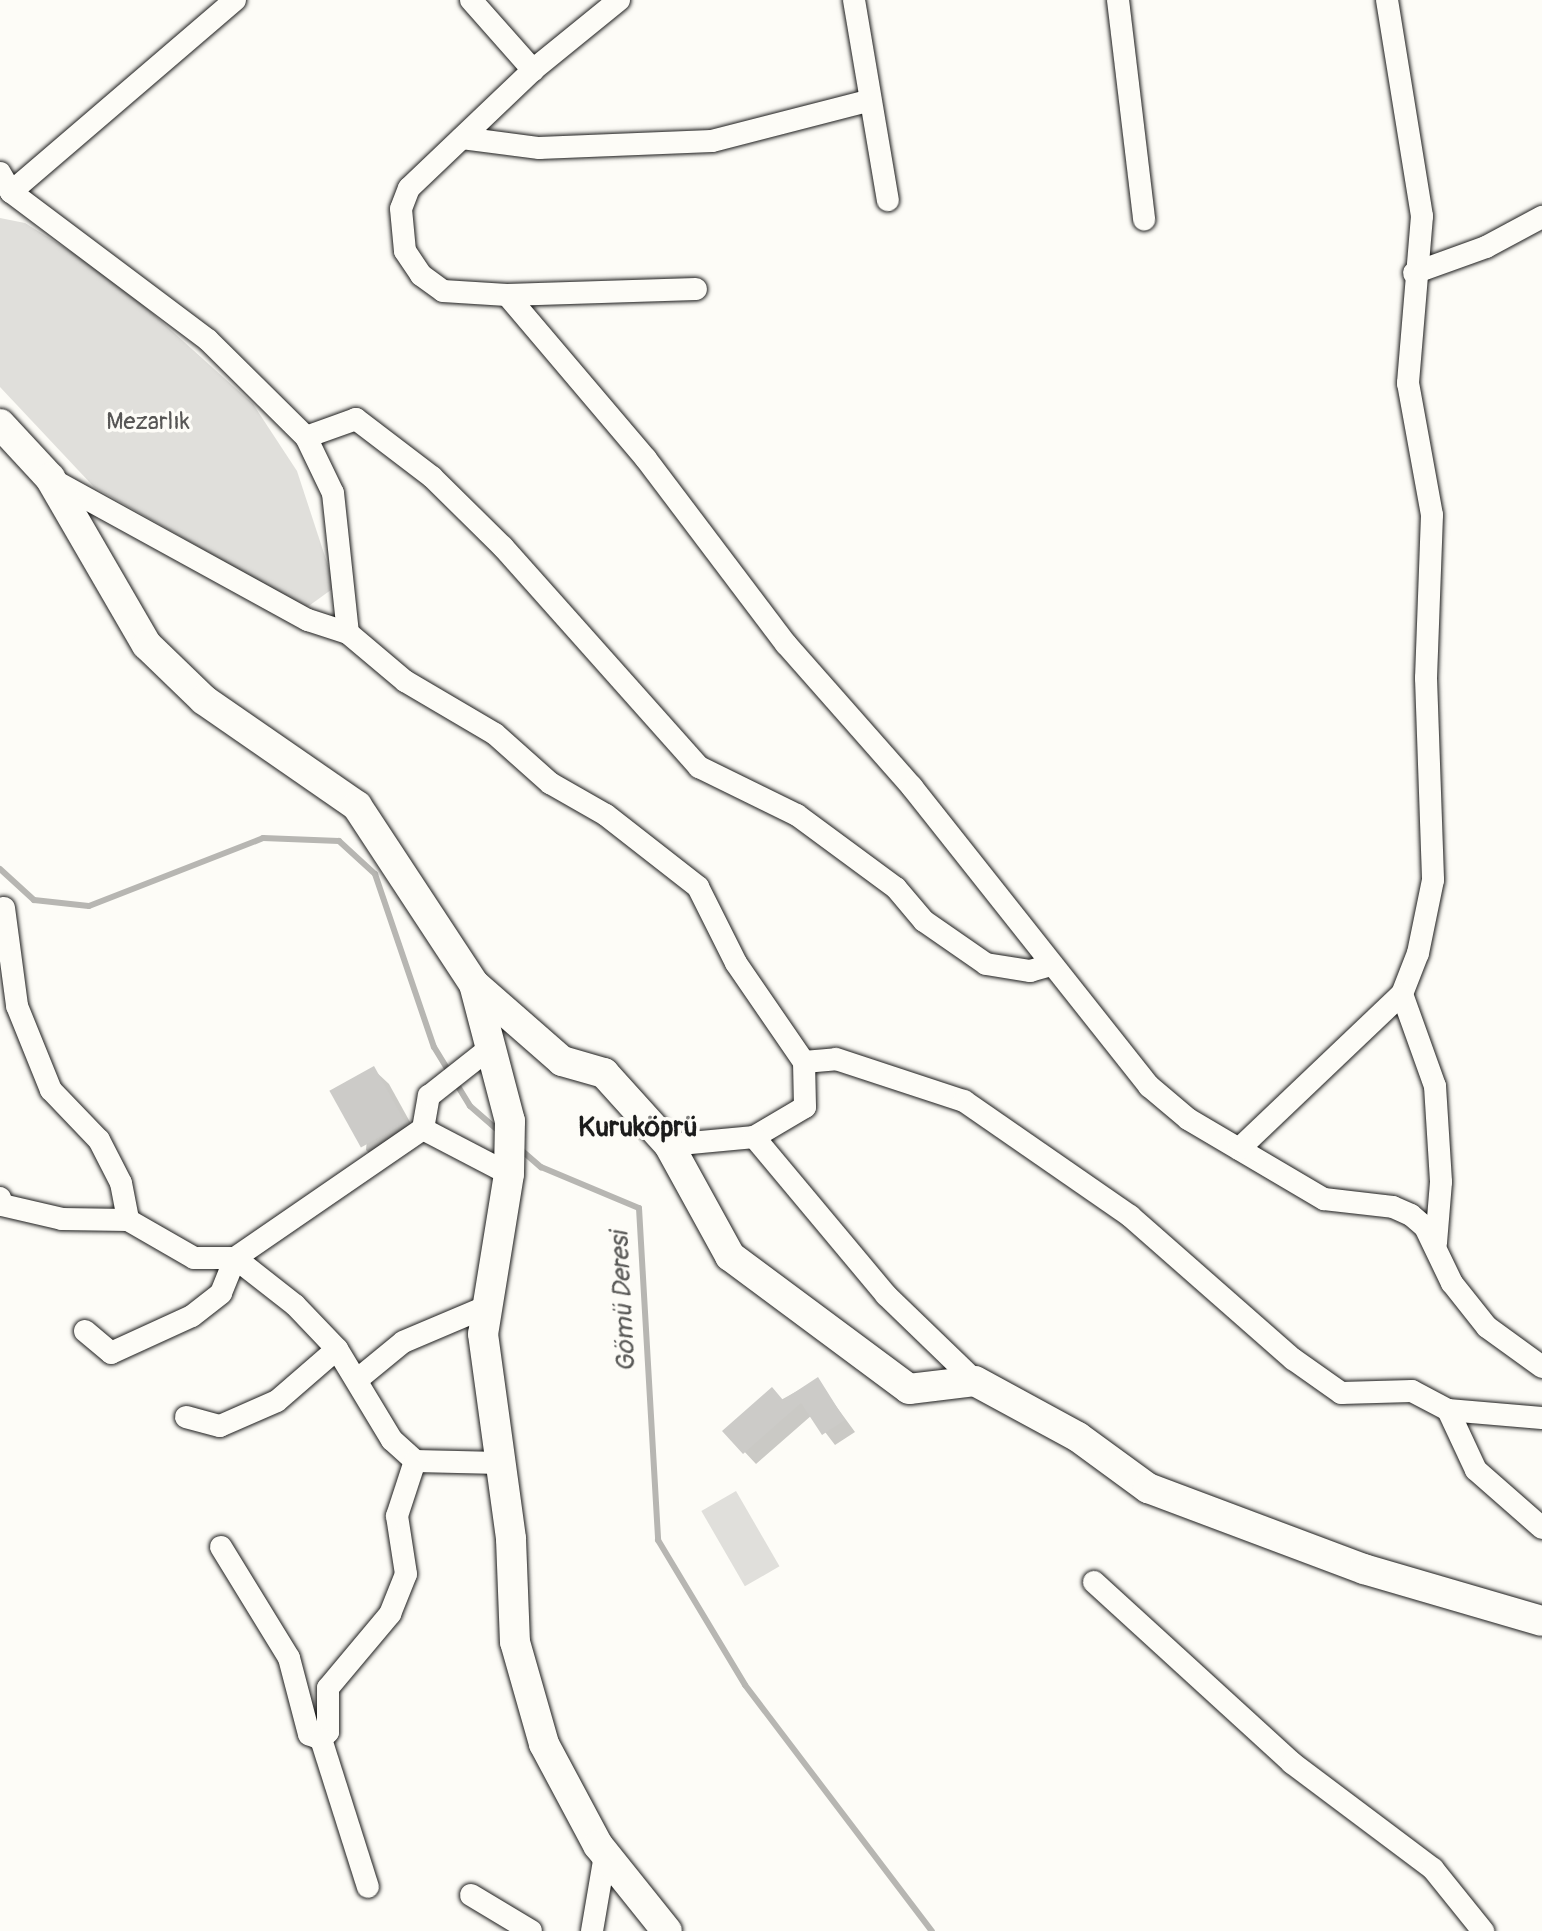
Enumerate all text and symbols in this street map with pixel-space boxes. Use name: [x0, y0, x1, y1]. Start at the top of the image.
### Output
park label: Mezarlık: [106, 408, 190, 436]
district label: Kuruköprü: [578, 1111, 698, 1145]
water label: Gömü Deresi: [605, 1231, 643, 1373]

